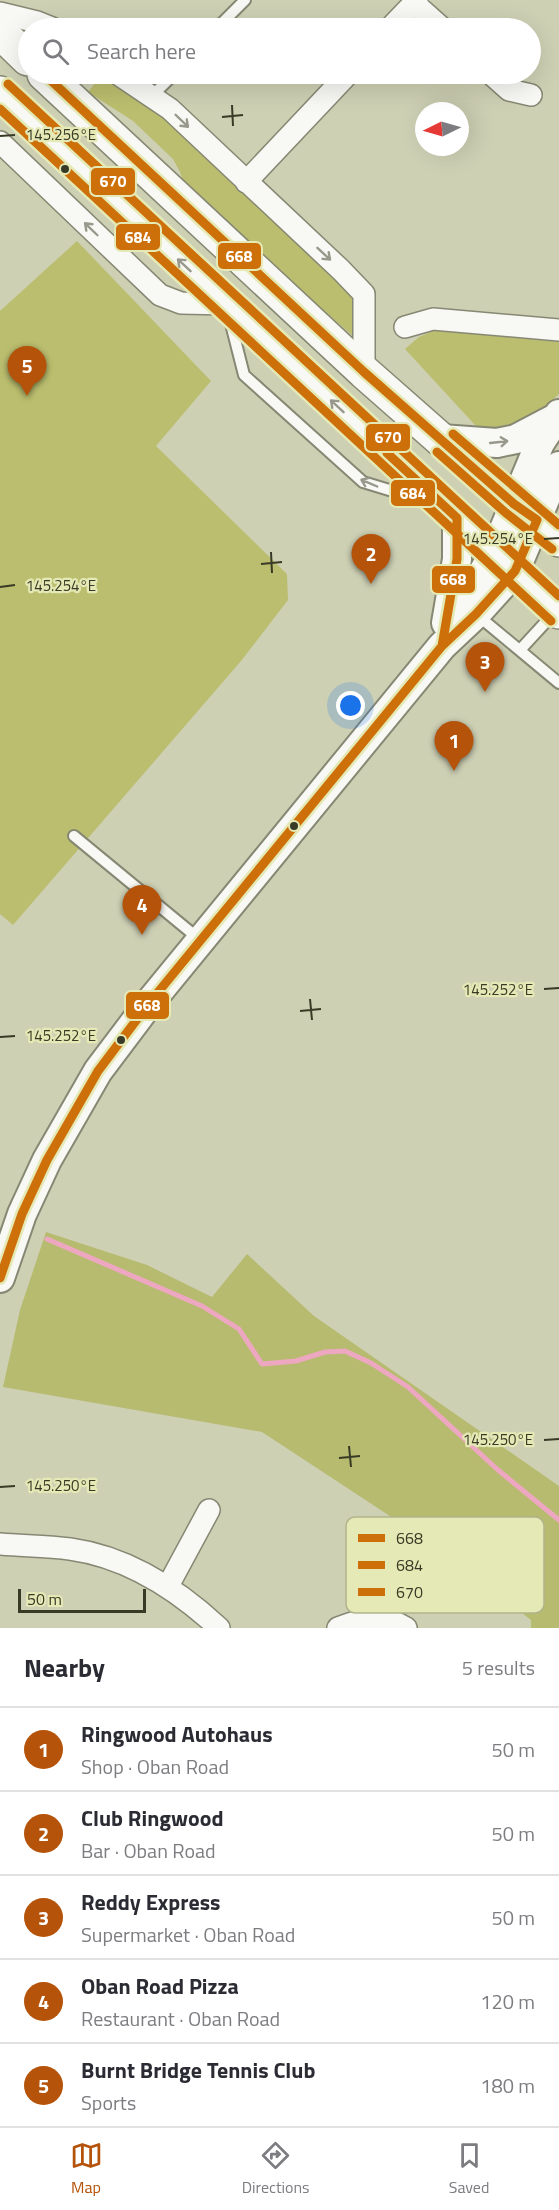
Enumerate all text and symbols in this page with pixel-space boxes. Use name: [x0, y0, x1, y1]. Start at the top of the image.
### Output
search box: [18, 18, 541, 84]
text: Search here: [87, 34, 196, 68]
icon: search: [39, 35, 72, 68]
north arrow: [415, 102, 469, 156]
one-way arrow: [174, 114, 189, 128]
text: 145.256°E: [26, 123, 96, 146]
unlabelled marker: [59, 163, 71, 175]
line badge: 670: [90, 167, 136, 196]
text: 670: [100, 169, 126, 193]
one-way arrow: [84, 222, 99, 236]
line badge: 684: [115, 223, 161, 251]
text: 684: [125, 225, 151, 249]
line badge: 668: [217, 242, 262, 270]
text: 668: [226, 244, 252, 268]
one-way arrow: [316, 247, 331, 261]
one-way arrow: [177, 258, 192, 272]
pin: 5: [8, 346, 46, 396]
one-way arrow: [330, 400, 345, 414]
line badge: 670: [365, 423, 411, 452]
text: 670: [375, 425, 401, 449]
one-way arrow: [489, 436, 509, 447]
one-way arrow: [361, 477, 379, 488]
line badge: 684: [390, 479, 436, 507]
text: 684: [400, 481, 426, 505]
text: 145.254°E: [463, 527, 533, 550]
pin: 2: [352, 534, 391, 584]
line badge: 668: [431, 565, 476, 594]
text: 668: [440, 567, 466, 591]
text: 145.254°E: [26, 574, 96, 597]
pin: 3: [466, 642, 504, 692]
your location: [336, 691, 365, 720]
pin: 1: [434, 722, 474, 771]
unlabelled marker: [288, 820, 300, 832]
pin: 4: [122, 886, 162, 935]
text: 145.252°E: [463, 978, 533, 1001]
line badge: 668: [125, 991, 170, 1020]
text: 668: [134, 993, 160, 1017]
text: 145.252°E: [26, 1024, 96, 1047]
unlabelled marker: [115, 1034, 127, 1046]
text: 145.250°E: [463, 1428, 533, 1451]
text: 145.250°E: [26, 1474, 96, 1497]
legend: [346, 1517, 544, 1613]
text: 668: [396, 1526, 423, 1550]
text: 684: [396, 1553, 423, 1577]
text: 670: [396, 1580, 423, 1604]
scale bar: [18, 1586, 146, 1614]
text: 50 m: [27, 1587, 62, 1611]
text: Nearby: [24, 1648, 105, 1687]
text: 5 results: [462, 1652, 535, 1683]
text: Ringwood Autohaus: [81, 1717, 273, 1751]
text: 1: [38, 1734, 49, 1765]
text: 50 m: [491, 1734, 535, 1765]
text: Shop · Oban Road: [81, 1751, 229, 1782]
text: Club Ringwood: [81, 1801, 224, 1835]
text: 2: [38, 1818, 49, 1849]
text: 50 m: [491, 1818, 535, 1849]
text: Bar · Oban Road: [81, 1835, 216, 1866]
text: Reddy Express: [81, 1885, 220, 1919]
text: 3: [38, 1902, 49, 1933]
text: 50 m: [491, 1902, 535, 1933]
text: Supermarket · Oban Road: [81, 1919, 295, 1950]
text: Oban Road Pizza: [81, 1969, 239, 2003]
text: 4: [38, 1986, 49, 2017]
text: 120 m: [480, 1986, 535, 2017]
text: Restaurant · Oban Road: [81, 2003, 280, 2034]
text: Burnt Bridge Tennis Club: [81, 2053, 315, 2087]
text: 5: [38, 2070, 49, 2101]
text: 180 m: [480, 2070, 535, 2101]
text: Sports: [81, 2087, 136, 2118]
tab: Map: [70, 2139, 103, 2199]
tab: Directions: [242, 2139, 310, 2199]
tab: Saved: [449, 2139, 489, 2199]

